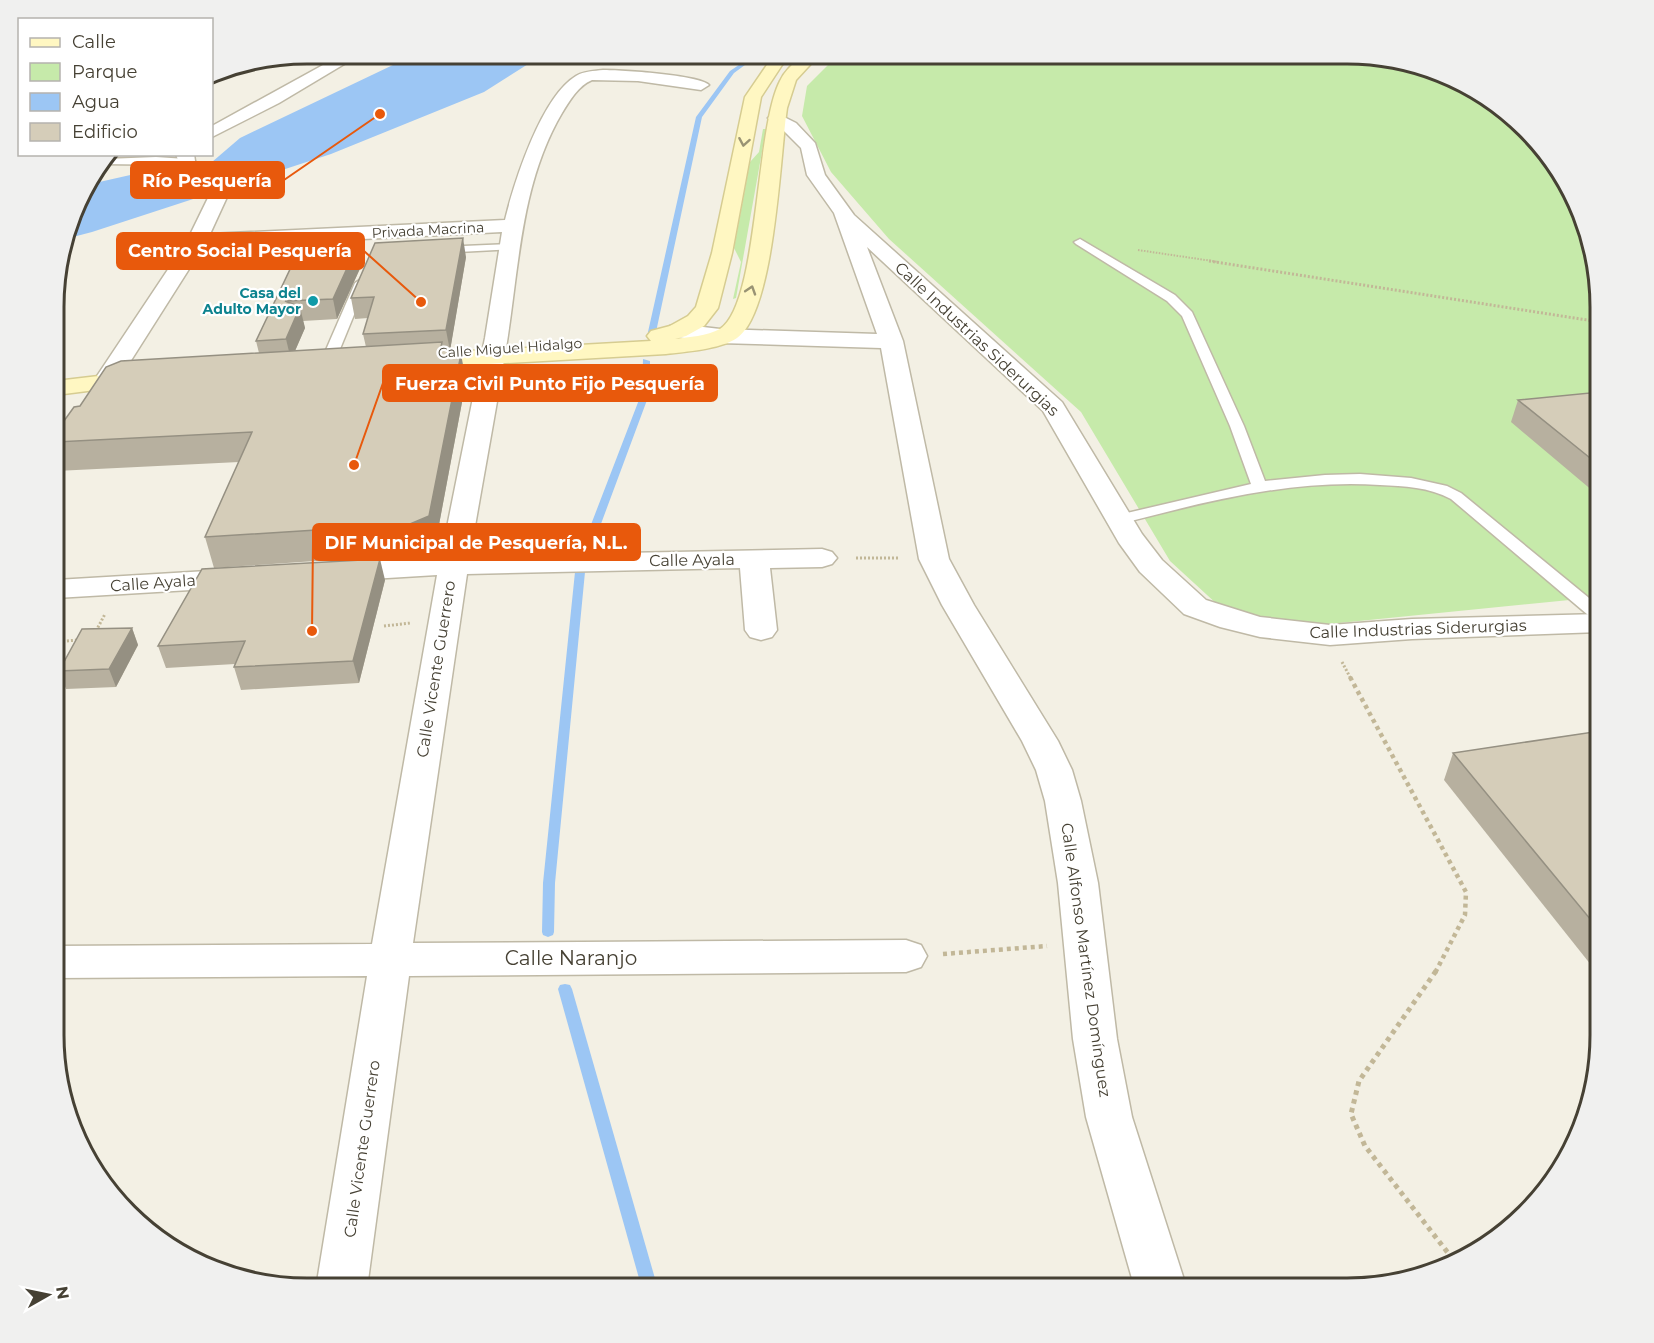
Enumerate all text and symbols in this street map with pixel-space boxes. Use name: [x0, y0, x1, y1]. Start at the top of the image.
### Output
legend: [18, 18, 213, 156]
text: Calle: [72, 31, 116, 53]
text: Parque: [72, 61, 138, 83]
text: Agua: [72, 91, 120, 113]
text: Edificio: [72, 121, 138, 143]
one-way arrow: [738, 137, 751, 147]
callout: Río Pesquería: [131, 162, 284, 198]
text: Río Pesquería: [142, 170, 272, 192]
street label: Privada Macrina: [371, 218, 485, 242]
callout: Centro Social Pesquería: [117, 233, 364, 269]
text: Centro Social Pesquería: [128, 240, 352, 262]
street label: Calle Industrias Siderurgias: [891, 258, 1063, 420]
place label: Casa del Adulto Mayor: [202, 284, 301, 318]
one-way arrow: [744, 285, 757, 296]
marker: Casa del Adulto Mayor: [306, 294, 320, 308]
street label: Calle Miguel Hidalgo: [437, 334, 583, 362]
callout: Fuerza Civil Punto Fijo Pesquería: [383, 365, 717, 401]
text: Fuerza Civil Punto Fijo Pesquería: [395, 373, 705, 395]
callout: DIF Municipal de Pesquería, N.L.: [313, 524, 640, 560]
text: DIF Municipal de Pesquería, N.L.: [325, 532, 628, 554]
street label: Calle Ayala: [649, 550, 735, 570]
street label: Calle Ayala: [110, 571, 196, 595]
street label: Calle Vicente Guerrero: [413, 579, 459, 759]
street label: Calle Industrias Siderurgias: [1309, 616, 1527, 642]
street label: Calle Alfonso Martínez Domínguez: [1057, 822, 1115, 1098]
street label: Calle Naranjo: [505, 946, 637, 970]
street label: Calle Vicente Guerrero: [340, 1059, 384, 1239]
north arrow: [18, 1265, 78, 1325]
text: N: [52, 1285, 73, 1301]

